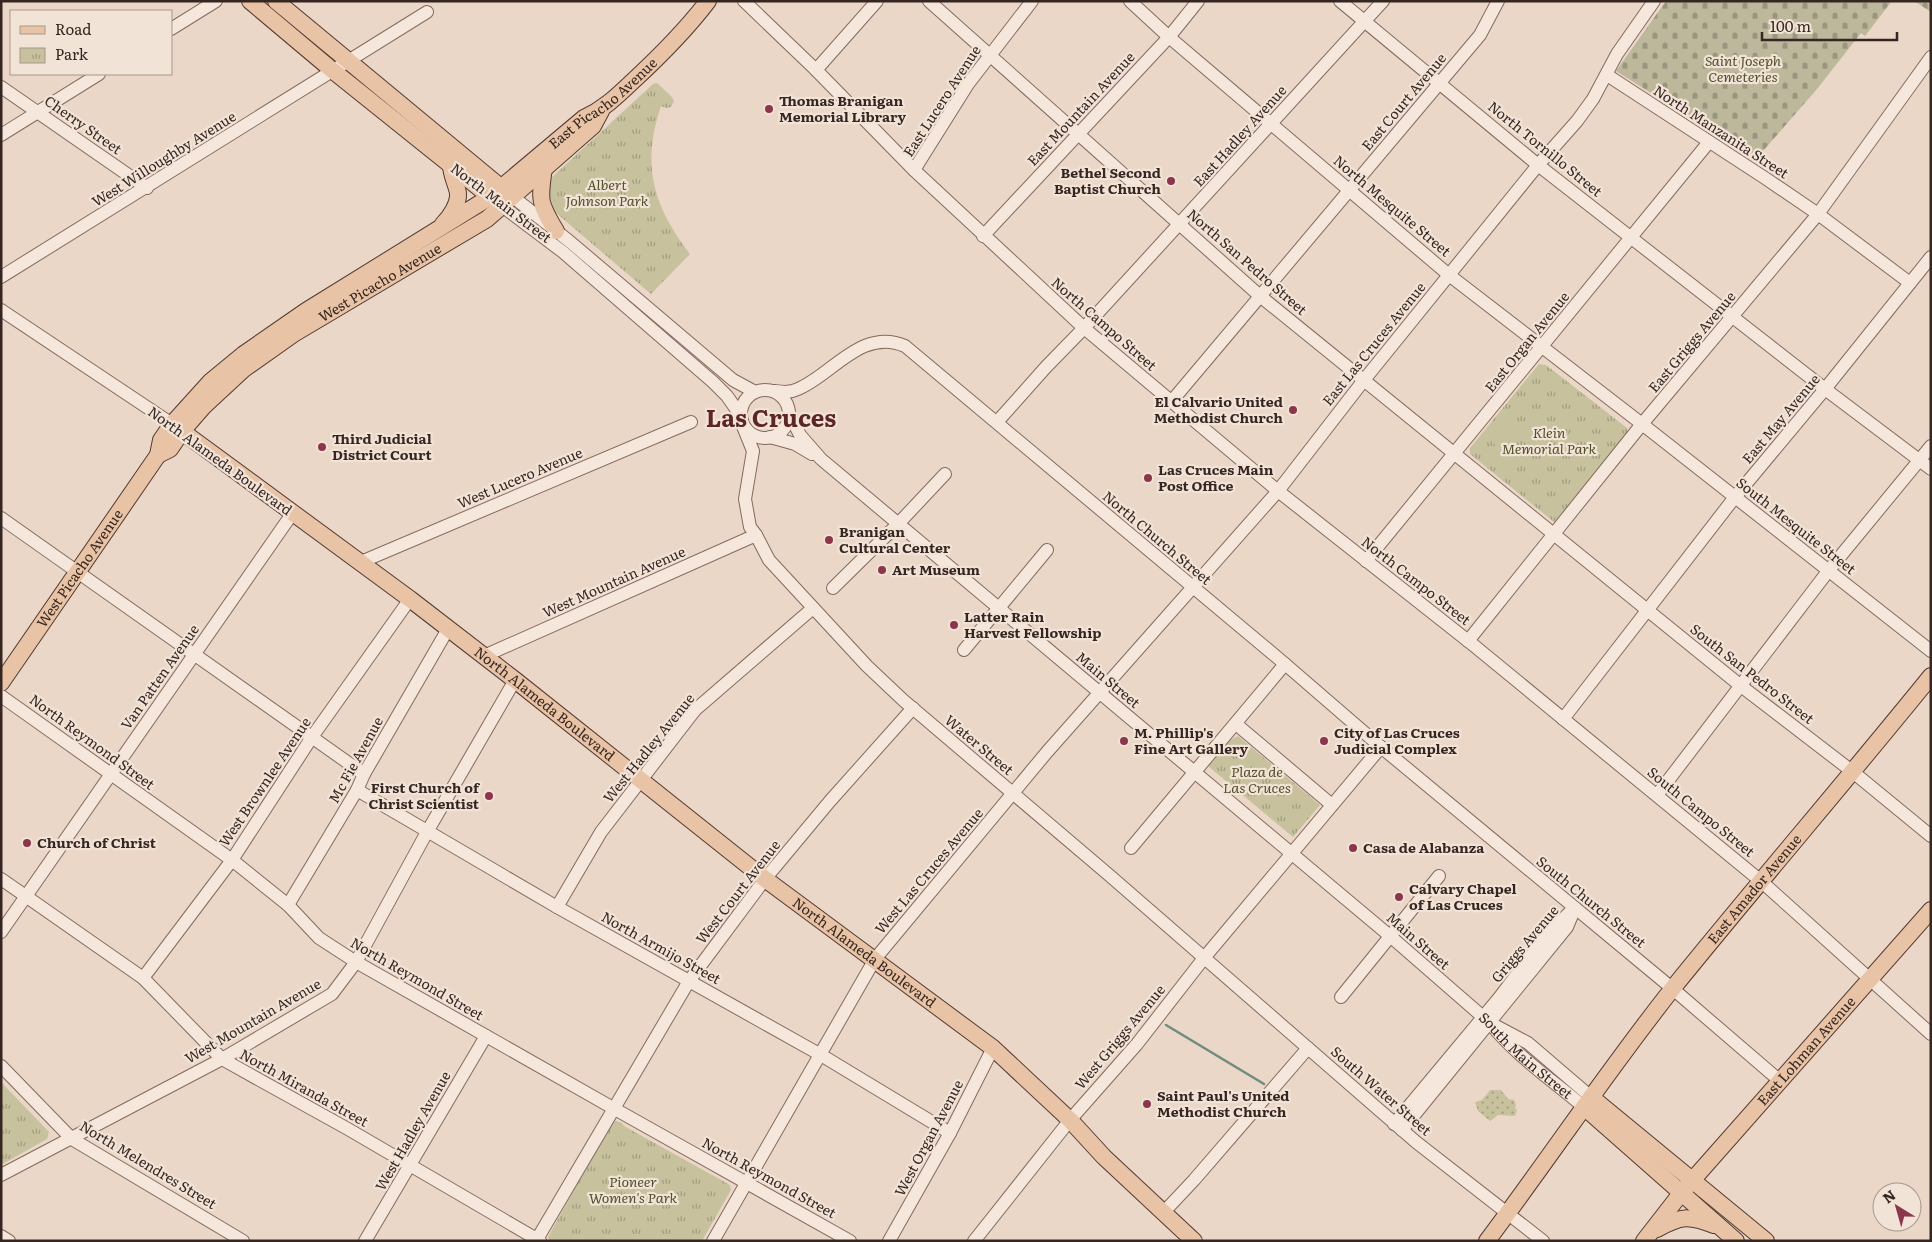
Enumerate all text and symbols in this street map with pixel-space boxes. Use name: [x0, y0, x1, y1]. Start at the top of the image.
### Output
legend: [10, 10, 172, 75]
scale bar: [1762, 10, 1897, 42]
text: 100 m: [1770, 14, 1811, 37]
text: Road: [55, 17, 91, 40]
street label: East Lucero Avenue: [898, 41, 985, 160]
text: Park: [55, 42, 89, 65]
street label: East Mountain Avenue: [1022, 47, 1139, 170]
street label: East Court Avenue: [1356, 48, 1450, 155]
park label: Saint Joseph Cemeteries: [1705, 50, 1782, 86]
street label: East Picacho Avenue: [544, 53, 661, 153]
street label: East Hadley Avenue: [1188, 80, 1290, 190]
street label: North Manzanita Street: [1650, 80, 1793, 183]
street label: Cherry Street: [41, 90, 126, 158]
place label: Thomas Branigan Memorial Library: [779, 90, 907, 126]
street label: North Tornillo Street: [1484, 96, 1607, 201]
marker: Thomas Branigan Memorial Library: [763, 103, 775, 115]
street label: West Willoughby Avenue: [88, 106, 239, 211]
street label: North Mesquite Street: [1330, 150, 1456, 261]
street label: North Main Street: [447, 158, 556, 247]
place label: Bethel Second Baptist Church: [1054, 162, 1161, 198]
park label: Albert Johnson Park: [566, 174, 649, 210]
marker: Bethel Second Baptist Church: [1165, 175, 1177, 187]
street label: North San Pedro Street: [1183, 204, 1312, 319]
street label: West Picacho Avenue: [314, 237, 445, 326]
street label: North Campo Street: [1048, 272, 1162, 375]
street label: East Las Cruces Avenue: [1317, 277, 1429, 409]
street label: East Organ Avenue: [1479, 287, 1573, 396]
street label: East Griggs Avenue: [1643, 287, 1740, 396]
street label: East May Avenue: [1737, 369, 1824, 468]
place label: El Calvario United Methodist Church: [1154, 391, 1283, 427]
district label: Las Cruces: [706, 399, 836, 434]
street label: North Alameda Boulevard: [144, 401, 297, 520]
marker: El Calvario United Methodist Church: [1287, 404, 1299, 416]
park label: Klein Memorial Park: [1502, 422, 1596, 458]
place label: Third Judicial District Court: [332, 428, 432, 464]
marker: Third Judicial District Court: [316, 441, 328, 453]
street label: West Lucero Avenue: [454, 442, 585, 512]
place label: Las Cruces Main Post Office: [1158, 459, 1274, 495]
marker: Las Cruces Main Post Office: [1142, 472, 1154, 484]
street label: South Mesquite Street: [1733, 472, 1861, 579]
street label: North Church Street: [1099, 486, 1217, 589]
street label: West Picacho Avenue: [31, 505, 127, 631]
place label: Branigan Cultural Center: [839, 521, 951, 557]
street label: North Campo Street: [1358, 531, 1476, 629]
marker: Branigan Cultural Center: [823, 534, 835, 546]
street label: West Mountain Avenue: [539, 541, 688, 622]
place label: Art Museum: [892, 559, 980, 579]
marker: Art Museum: [876, 564, 888, 576]
place label: Latter Rain Harvest Fellowship: [964, 606, 1102, 642]
street label: South San Pedro Street: [1687, 618, 1819, 728]
marker: Latter Rain Harvest Fellowship: [948, 619, 960, 631]
street label: Van Patten Avenue: [115, 620, 203, 733]
street label: North Alameda Boulevard: [471, 641, 620, 765]
street label: Main Street: [1072, 646, 1145, 712]
street label: North Reymond Street: [26, 689, 160, 794]
street label: West Hadley Avenue: [598, 689, 699, 806]
street label: Water Street: [941, 709, 1019, 779]
street label: West Brownlee Avenue: [213, 713, 315, 850]
street label: Mc Fie Avenue: [323, 713, 387, 806]
place label: M. Phillip's Fine Art Gallery: [1134, 722, 1249, 758]
place label: City of Las Cruces Judicial Complex: [1334, 722, 1460, 758]
marker: M. Phillip's Fine Art Gallery: [1118, 735, 1130, 747]
marker: City of Las Cruces Judicial Complex: [1318, 735, 1330, 747]
park label: Plaza de Las Cruces: [1223, 761, 1291, 797]
street label: South Campo Street: [1644, 762, 1760, 861]
place label: First Church of Christ Scientist: [368, 777, 481, 813]
marker: First Church of Christ Scientist: [483, 790, 495, 802]
street label: West Las Cruces Avenue: [870, 803, 987, 938]
street label: East Amador Avenue: [1702, 829, 1805, 948]
place label: Church of Christ: [37, 832, 157, 852]
street label: West Court Avenue: [690, 835, 784, 947]
marker: Church of Christ: [21, 837, 33, 849]
place label: Casa de Alabanza: [1363, 837, 1485, 857]
marker: Casa de Alabanza: [1347, 842, 1359, 854]
street label: South Church Street: [1533, 851, 1651, 952]
place label: Calvary Chapel of Las Cruces: [1409, 878, 1517, 914]
marker: Calvary Chapel of Las Cruces: [1393, 891, 1405, 903]
street label: North Alameda Boulevard: [789, 892, 941, 1012]
street label: Griggs Avenue: [1486, 900, 1563, 986]
street label: North Armijo Street: [598, 906, 725, 988]
street label: Main Street: [1383, 907, 1455, 974]
street label: North Reymond Street: [347, 932, 488, 1025]
street label: West Mountain Avenue: [181, 973, 324, 1067]
street label: West Griggs Avenue: [1069, 980, 1169, 1093]
street label: East Lohman Avenue: [1752, 992, 1859, 1109]
street label: South Main Street: [1475, 1007, 1578, 1103]
street label: South Water Street: [1327, 1041, 1436, 1140]
street label: North Miranda Street: [237, 1043, 373, 1131]
street label: West Hadley Avenue: [370, 1067, 455, 1194]
street label: West Organ Avenue: [889, 1076, 967, 1199]
place label: Saint Paul's United Methodist Church: [1157, 1085, 1290, 1121]
marker: Saint Paul's United Methodist Church: [1141, 1098, 1153, 1110]
street label: North Melendres Street: [76, 1115, 221, 1213]
street label: North Reymond Street: [699, 1132, 840, 1222]
park label: Pioneer Women's Park: [589, 1171, 678, 1207]
north arrow: [1872, 1182, 1922, 1232]
text: N: [1878, 1184, 1899, 1207]

